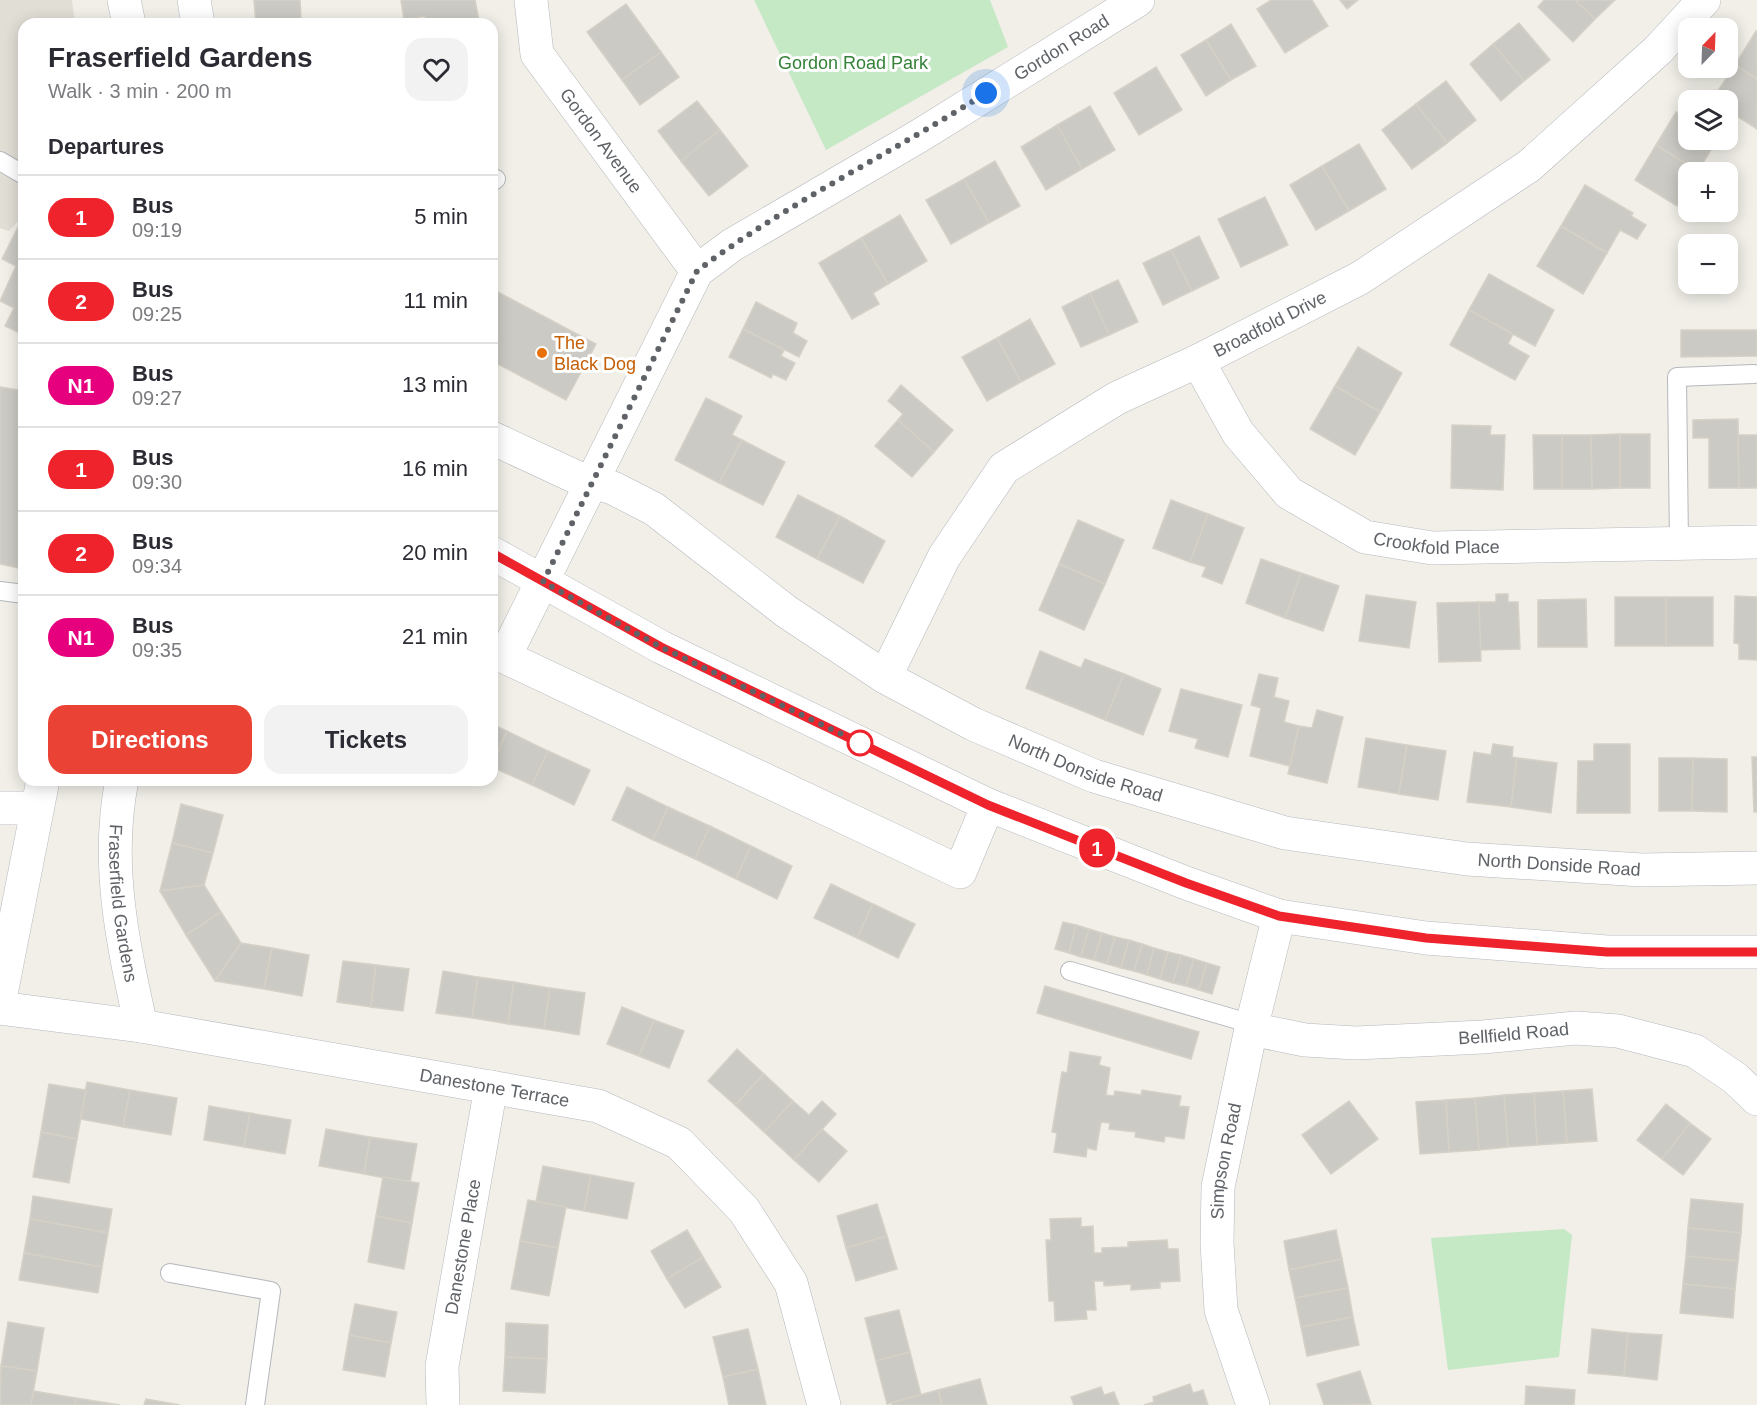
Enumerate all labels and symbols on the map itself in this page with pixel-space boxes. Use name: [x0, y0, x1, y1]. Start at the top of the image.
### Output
street label: Gordon Road: [1010, 10, 1113, 85]
north arrow: [1678, 18, 1738, 78]
park label: Gordon Road Park: [778, 53, 929, 73]
your location: [971, 78, 1001, 108]
street label: Gordon Avenue: [556, 84, 646, 197]
street label: Broadfold Drive: [1210, 287, 1330, 361]
place label: The Black Dog: [554, 333, 636, 374]
marker: The Black Dog: [535, 346, 549, 360]
street label: Crookfold Place: [1372, 529, 1500, 558]
unlabelled marker: [847, 730, 873, 756]
street label: North Donside Road: [1005, 730, 1165, 806]
street label: Fraserfield Gardens: [105, 823, 141, 984]
line badge: 1: [1078, 828, 1116, 868]
street label: North Donside Road: [1477, 850, 1641, 880]
street label: Bellfield Road: [1458, 1019, 1570, 1048]
street label: Danestone Terrace: [418, 1065, 571, 1111]
street label: Simpson Road: [1207, 1101, 1245, 1220]
street label: Danestone Place: [441, 1178, 485, 1316]

